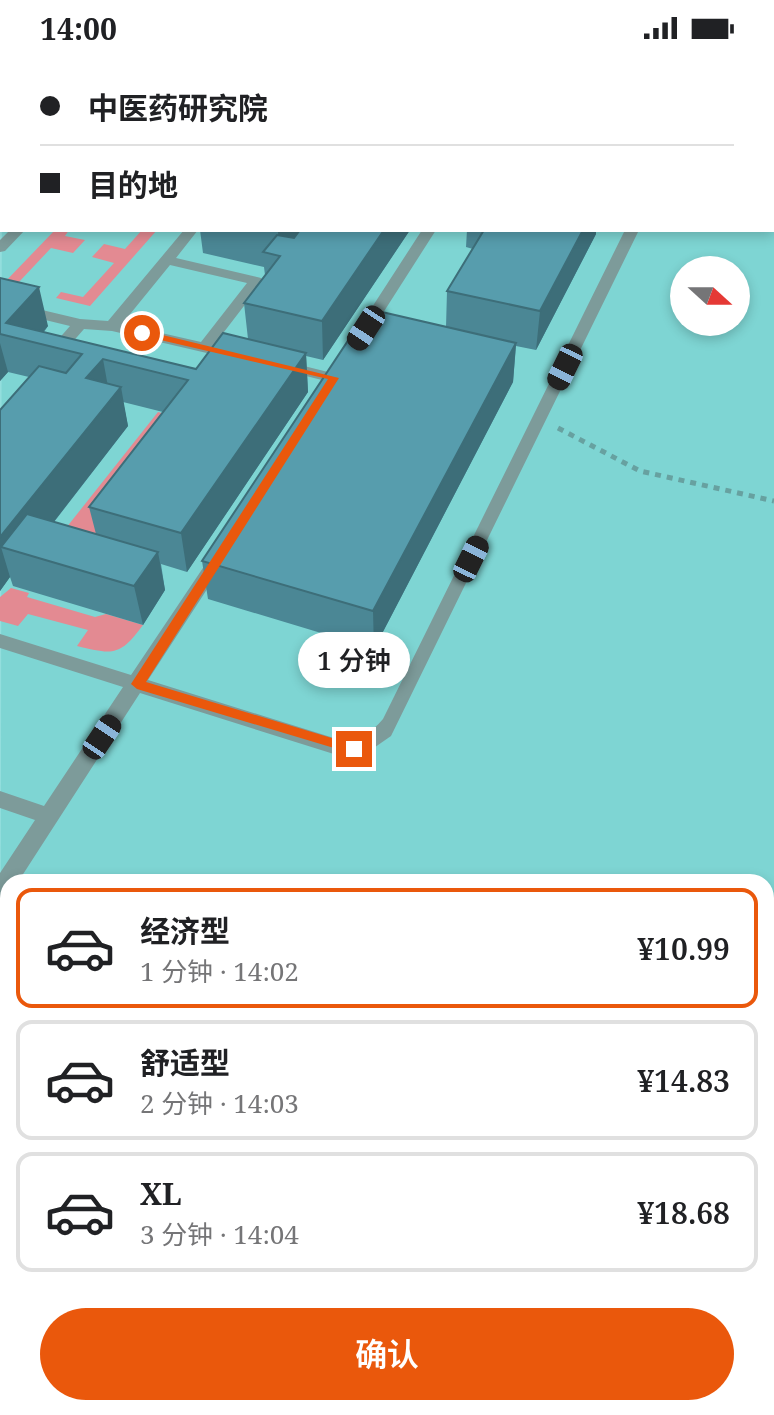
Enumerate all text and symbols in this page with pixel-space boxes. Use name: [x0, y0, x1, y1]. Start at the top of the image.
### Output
text: 14:00: [40, 8, 117, 49]
text: 中医药研究院: [88, 87, 268, 128]
text: 目的地: [88, 164, 178, 205]
north arrow: [670, 256, 750, 336]
map controls: [670, 256, 750, 336]
car: [343, 301, 389, 355]
route start: [124, 315, 160, 351]
car: [544, 340, 586, 394]
car: [450, 532, 492, 586]
callout: 1 分钟: [298, 633, 410, 689]
text: 1 分钟: [317, 642, 391, 678]
car: [79, 710, 125, 764]
route end: [336, 731, 372, 767]
text: 经济型: [140, 910, 230, 951]
icon: car: [44, 912, 116, 984]
text: ¥10.99: [637, 928, 730, 969]
text: 1 分钟 · 14:02: [140, 953, 299, 989]
text: 舒适型: [140, 1042, 230, 1083]
icon: car: [44, 1044, 116, 1116]
text: ¥14.83: [637, 1060, 730, 1101]
text: 2 分钟 · 14:03: [140, 1085, 299, 1121]
text: XL: [140, 1173, 182, 1214]
icon: car: [44, 1176, 116, 1248]
text: ¥18.68: [637, 1192, 730, 1233]
text: 3 分钟 · 14:04: [140, 1216, 299, 1252]
button: 确认: [40, 1308, 734, 1400]

